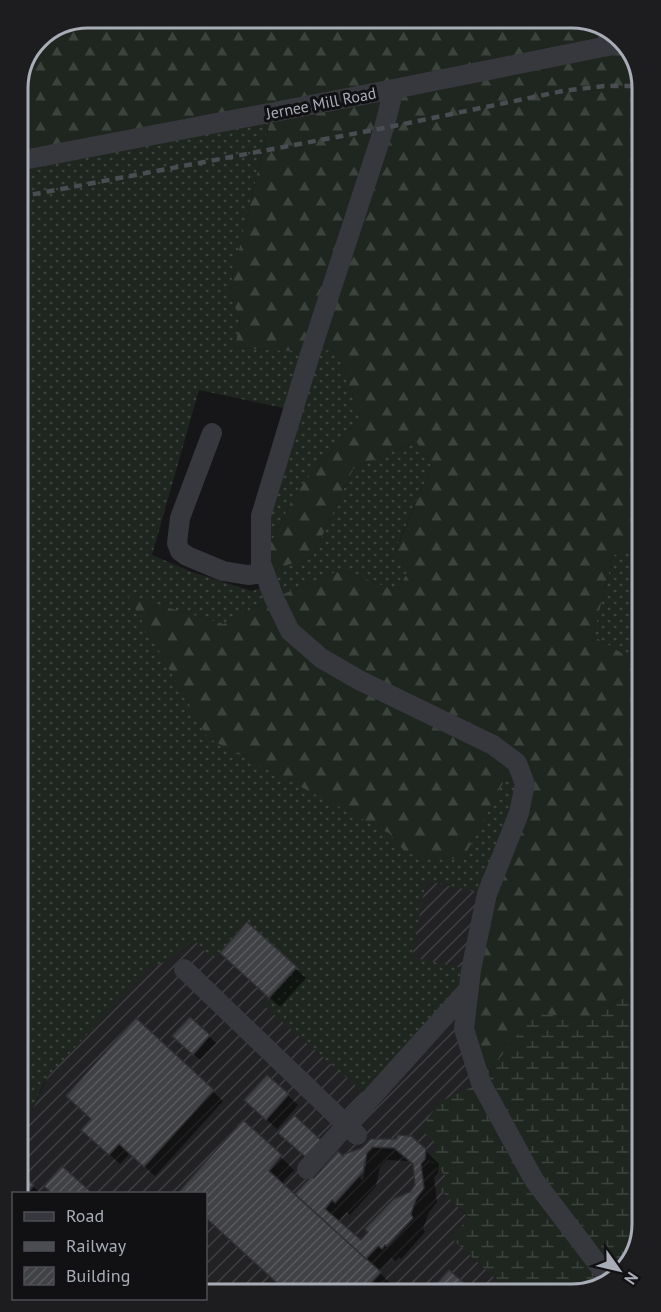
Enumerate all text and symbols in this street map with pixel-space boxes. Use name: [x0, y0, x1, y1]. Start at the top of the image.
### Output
street label: Jernee Mill Road: [263, 83, 378, 124]
legend: [12, 1192, 207, 1300]
text: Road: [66, 1204, 104, 1227]
text: Railway: [66, 1234, 127, 1257]
north arrow: [589, 1240, 649, 1300]
text: Building: [66, 1264, 130, 1287]
text: N: [620, 1268, 643, 1288]

